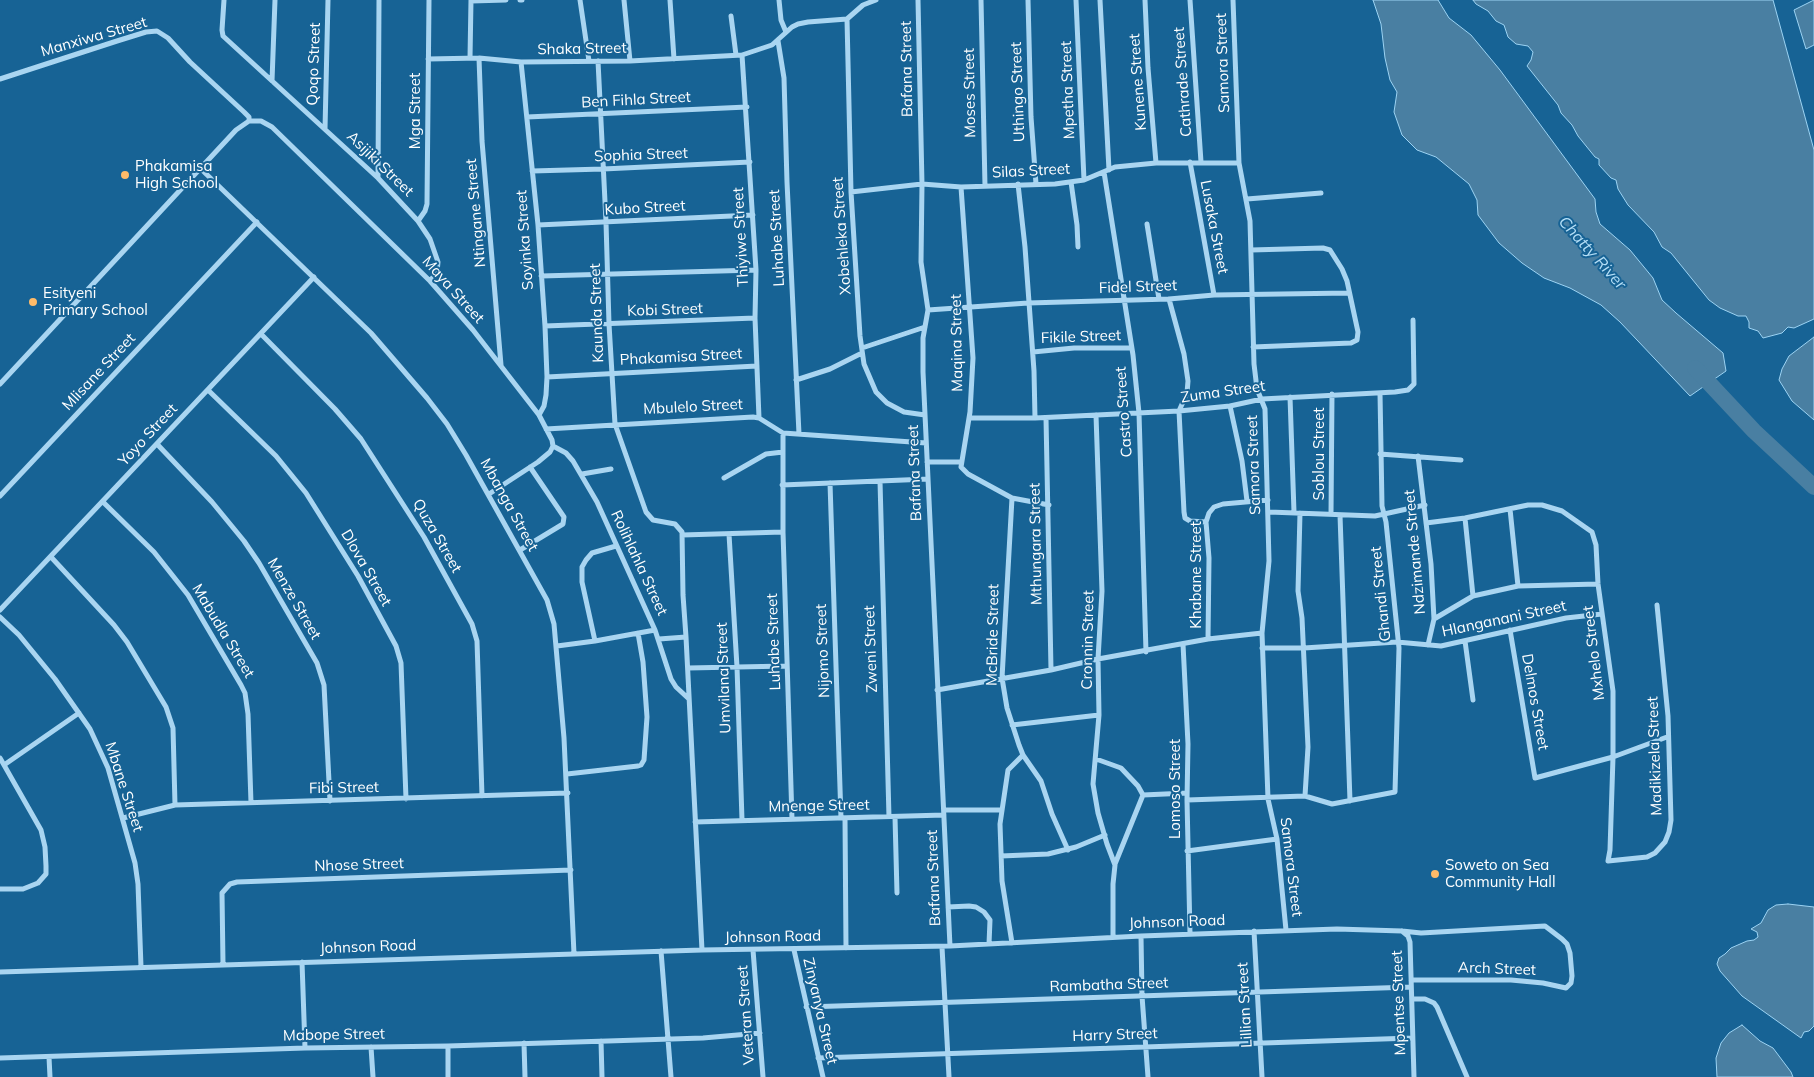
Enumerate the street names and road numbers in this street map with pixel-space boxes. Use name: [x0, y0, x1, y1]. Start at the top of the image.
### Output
street label: Manxiwa Street: [39, 13, 149, 61]
street label: Samora Street: [1212, 13, 1234, 113]
street label: Bafana Street: [897, 21, 917, 117]
street label: Qoqo Street: [304, 22, 324, 106]
street label: Cathrade Street: [1170, 27, 1196, 137]
street label: Kunene Street: [1126, 33, 1150, 131]
street label: Shaka Street: [537, 39, 627, 59]
street label: Mpetha Street: [1057, 40, 1079, 140]
street label: Uthingo Street: [1007, 42, 1029, 142]
street label: Moses Street: [960, 48, 980, 138]
street label: Mga Street: [406, 73, 424, 149]
street label: Ben Fihla Street: [581, 88, 691, 112]
street label: Asijiki Street: [343, 128, 417, 200]
street label: Sophia Street: [594, 144, 688, 166]
street label: Ntingane Street: [462, 158, 490, 268]
street label: Silas Street: [991, 160, 1071, 182]
street label: Xobehleka Street: [829, 177, 855, 295]
street label: Lusaka Street: [1196, 179, 1232, 275]
street label: Thiyiwe Street: [729, 187, 753, 287]
street label: Soyinka Street: [513, 189, 537, 291]
street label: Luhabe Street: [765, 189, 789, 287]
street label: Kubo Street: [604, 197, 686, 219]
street label: Maya Street: [418, 253, 488, 327]
street label: Kaunda Street: [586, 263, 608, 363]
street label: Fidel Street: [1099, 277, 1177, 297]
street label: Maqina Street: [947, 294, 967, 392]
street label: Kobi Street: [627, 300, 703, 320]
street label: Fikile Street: [1041, 327, 1121, 347]
street label: Mlisane Street: [59, 330, 139, 414]
street label: Phakamisa Street: [619, 345, 743, 369]
street label: Castro Street: [1112, 366, 1136, 458]
street label: Zuma Street: [1180, 377, 1266, 407]
street label: Mbulelo Street: [643, 395, 743, 419]
street label: Yoyo Street: [115, 400, 181, 470]
street label: Soblou Street: [1310, 407, 1328, 501]
street label: Samora Street: [1243, 415, 1265, 515]
street label: Bafana Street: [904, 425, 926, 521]
street label: Mbanga Street: [476, 456, 542, 554]
street label: Mthungara Street: [1026, 483, 1046, 605]
street label: Ndzimande Street: [1401, 489, 1429, 615]
street label: Quza Street: [409, 496, 465, 576]
street label: Rolihlahla Street: [607, 508, 671, 618]
street label: Khabane Street: [1187, 521, 1205, 629]
street label: Dlova Street: [337, 527, 395, 609]
street label: Ghandi Street: [1367, 546, 1395, 642]
street label: Menze Street: [263, 555, 325, 643]
street label: Mabudla Street: [188, 581, 258, 681]
street label: McBride Street: [983, 584, 1003, 686]
street label: Cronnin Street: [1078, 590, 1098, 690]
street label: Luhabe Street: [763, 593, 785, 691]
street label: Hlanganani Street: [1440, 597, 1568, 641]
street label: Nijomo Street: [812, 604, 834, 698]
street label: Zweni Street: [860, 605, 882, 693]
street label: Mxhelo Street: [1579, 605, 1609, 701]
street label: Umvilana Street: [713, 622, 735, 734]
street label: Delmos Street: [1518, 652, 1552, 752]
street label: Madikizela Street: [1644, 696, 1666, 816]
street label: Lomoso Street: [1166, 739, 1184, 839]
street label: Mbane Street: [101, 740, 147, 834]
street label: Fibi Street: [309, 778, 379, 798]
street label: Mnenge Street: [768, 796, 870, 816]
street label: Samora Street: [1276, 816, 1306, 918]
street label: Bafana Street: [923, 830, 945, 926]
street label: Nhose Street: [314, 854, 404, 876]
street label: Johnson Road: [1128, 911, 1226, 933]
street label: Johnson Road: [725, 927, 821, 947]
street label: Johnson Road: [319, 936, 417, 958]
street label: Mpentse Street: [1388, 950, 1410, 1056]
street label: Zinyanya Street: [799, 956, 841, 1066]
street label: Arch Street: [1458, 959, 1536, 979]
street label: Lillian Street: [1234, 962, 1256, 1048]
street label: Veteran Street: [734, 965, 758, 1065]
street label: Rambatha Street: [1049, 974, 1169, 996]
street label: Mabope Street: [283, 1025, 385, 1045]
street label: Harry Street: [1072, 1025, 1158, 1045]

